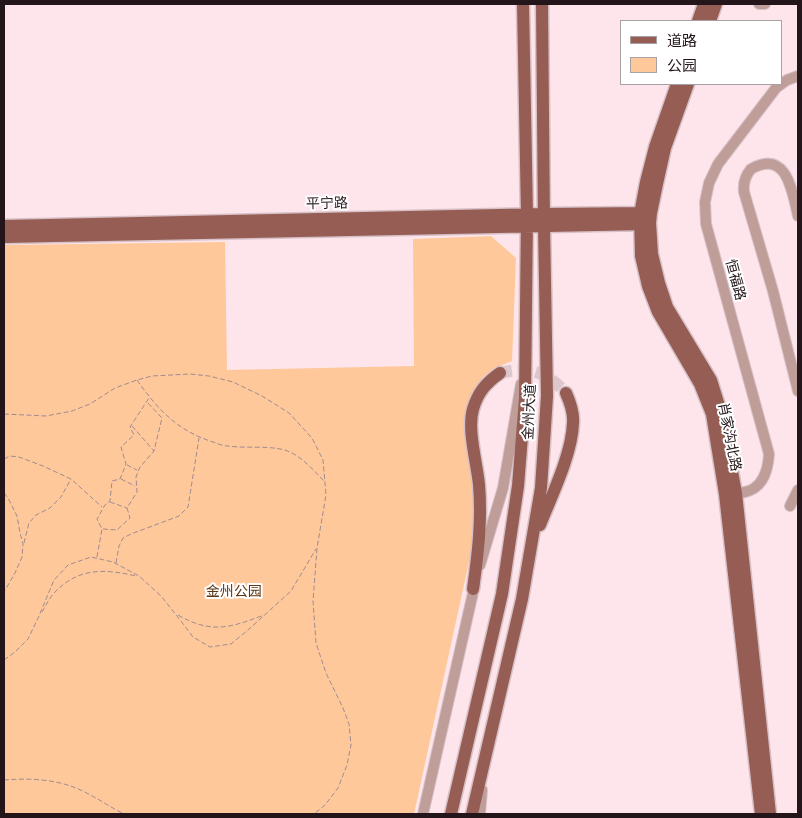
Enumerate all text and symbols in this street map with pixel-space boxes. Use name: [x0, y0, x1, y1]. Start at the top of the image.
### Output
legend: [620, 20, 782, 85]
text: 道路: [667, 32, 697, 49]
text: 公园: [667, 57, 697, 74]
street label: 平宁路: [306, 195, 348, 213]
street label: 恒福路: [721, 258, 749, 302]
street label: 金州大道: [520, 384, 540, 440]
street label: 肖家沟北路: [714, 401, 744, 473]
park label: 金州公园: [206, 584, 262, 600]

